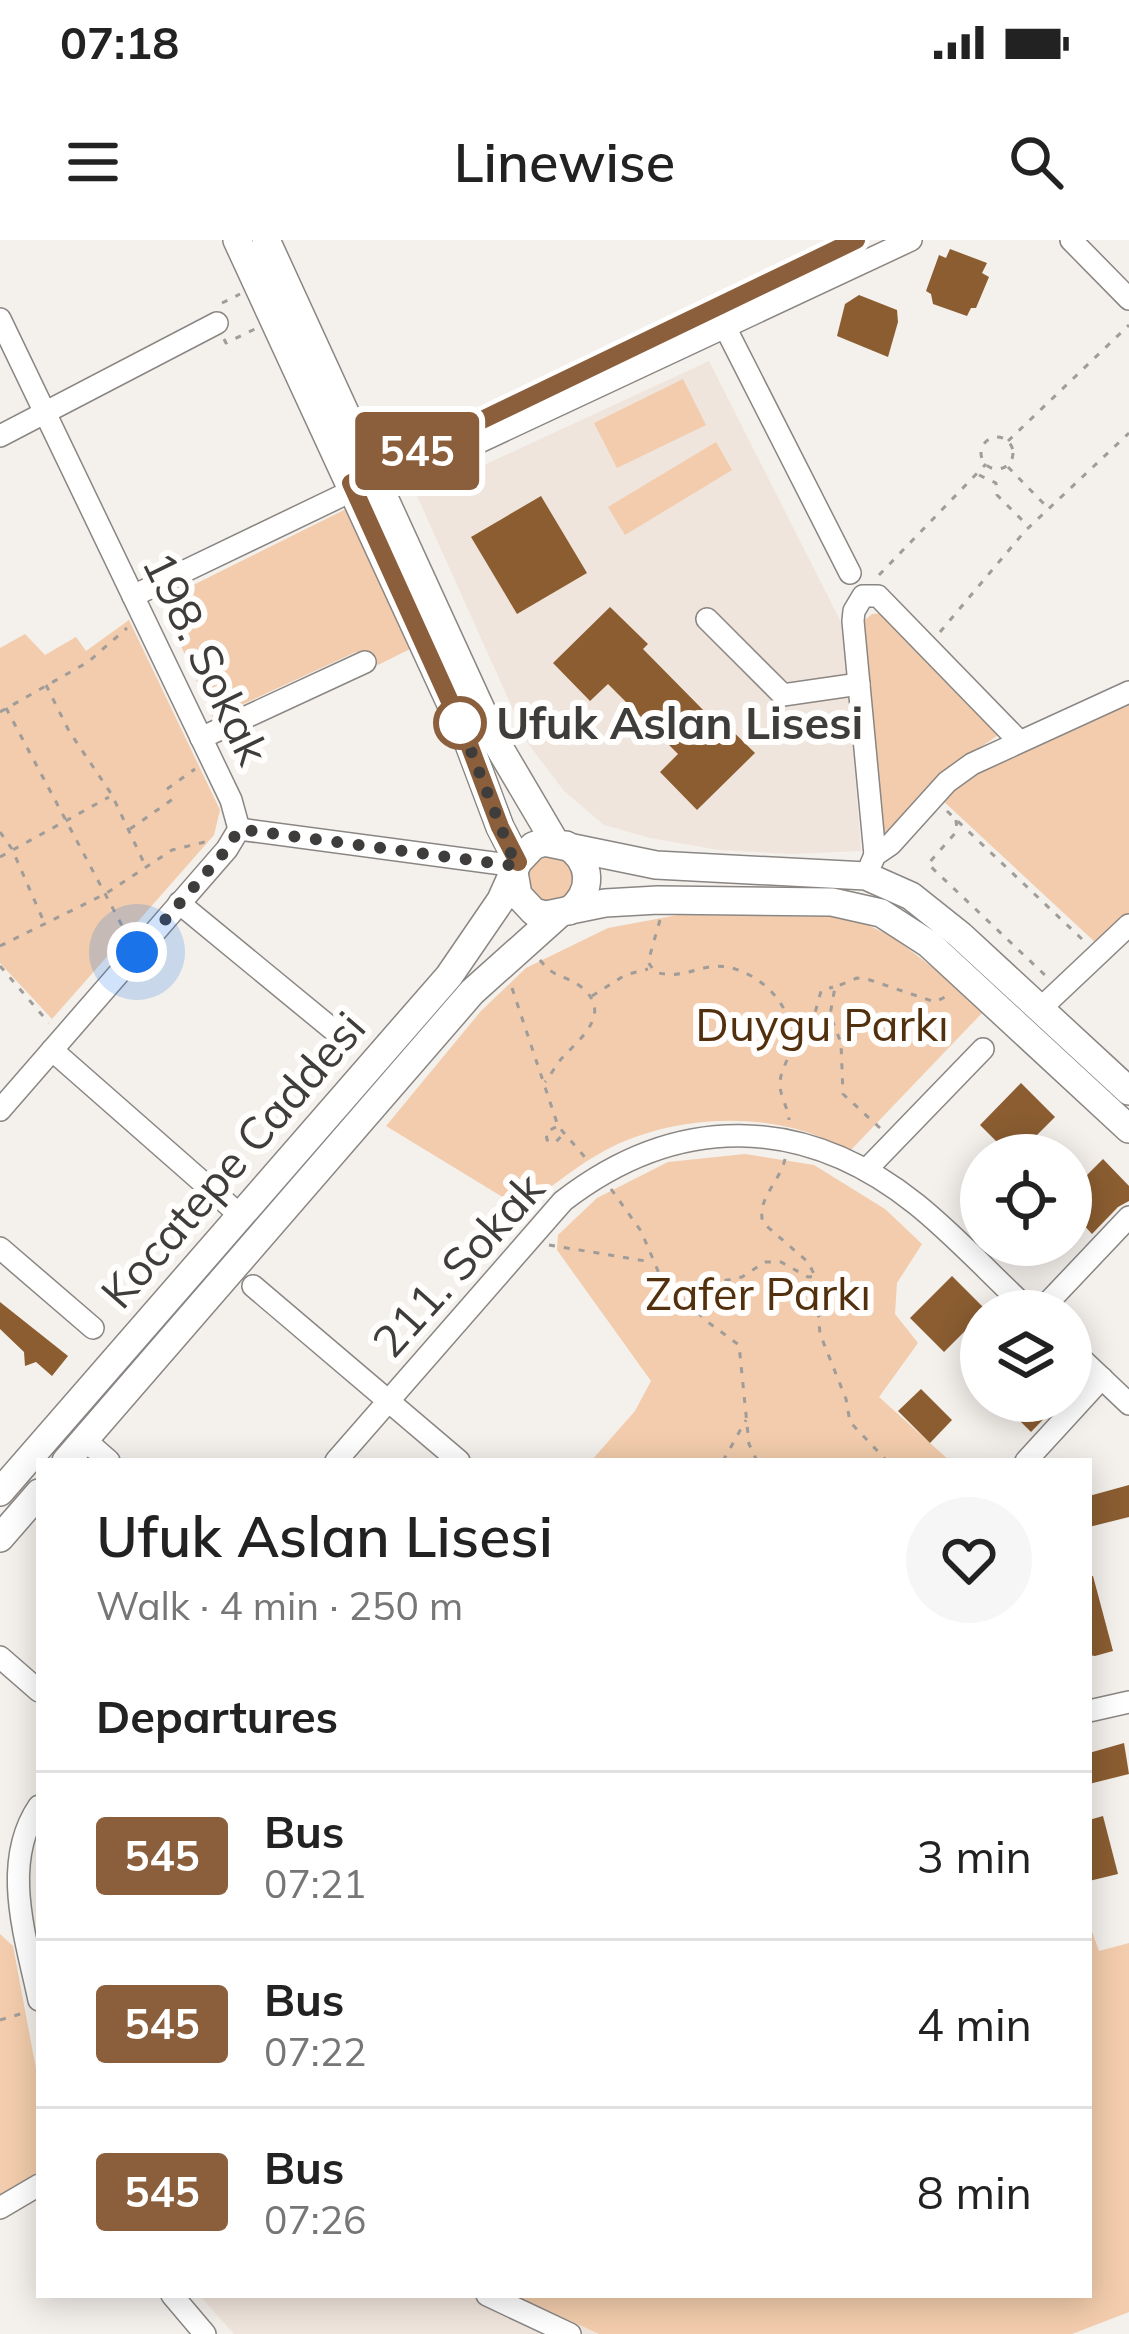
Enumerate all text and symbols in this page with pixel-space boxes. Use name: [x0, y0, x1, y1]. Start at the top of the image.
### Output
text: 07:18: [60, 14, 179, 70]
text: Linewise: [454, 128, 675, 196]
icon: menu: [60, 129, 126, 195]
icon: search: [1003, 129, 1069, 195]
line badge: 545: [348, 412, 486, 490]
text: 545: [379, 424, 455, 477]
street label: 198. Sokak: [131, 542, 283, 774]
place label: Ufuk Aslan Lisesi: [496, 694, 863, 750]
marker: Ufuk Aslan Lisesi: [435, 698, 485, 748]
your location: [107, 922, 167, 982]
park label: Duygu Parkı: [695, 996, 949, 1052]
street label: Kocatepe Caddesi: [88, 1000, 376, 1319]
map controls: [960, 1134, 1092, 1422]
button: locate: [960, 1134, 1092, 1266]
street label: 211. Sokak: [360, 1160, 556, 1368]
park label: Zafer Parkı: [645, 1265, 871, 1321]
button: layers: [960, 1290, 1092, 1422]
button: heart: [906, 1497, 1032, 1623]
text: Ufuk Aslan Lisesi: [96, 1500, 553, 1571]
text: Walk · 4 min · 250 m: [96, 1581, 463, 1630]
text: Departures: [96, 1688, 338, 1744]
text: Bus: [264, 1803, 344, 1859]
text: 3 min: [917, 1828, 1032, 1884]
text: 545: [124, 1829, 200, 1882]
text: 07:21: [264, 1859, 367, 1908]
text: Bus: [264, 1971, 344, 2027]
text: 4 min: [917, 1996, 1032, 2052]
text: 545: [124, 1997, 200, 2050]
text: 07:22: [264, 2027, 367, 2076]
text: Bus: [264, 2139, 344, 2195]
text: 8 min: [917, 2164, 1032, 2220]
text: 545: [124, 2165, 200, 2218]
text: 07:26: [264, 2195, 367, 2244]

